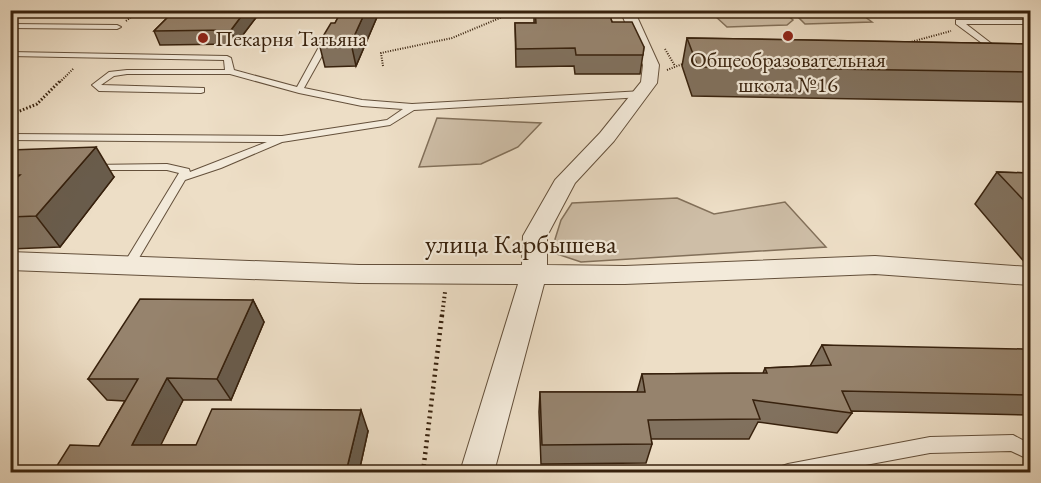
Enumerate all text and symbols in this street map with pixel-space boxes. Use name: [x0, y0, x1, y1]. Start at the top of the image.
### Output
place label: Пекарня Татьяна: [215, 24, 367, 53]
marker: Общеобразовательная школа №16: [781, 29, 795, 43]
marker: Пекарня Татьяна: [196, 31, 210, 45]
place label: Общеобразовательная школа №16: [690, 45, 886, 99]
street label: улица Карбышева: [425, 226, 617, 261]

